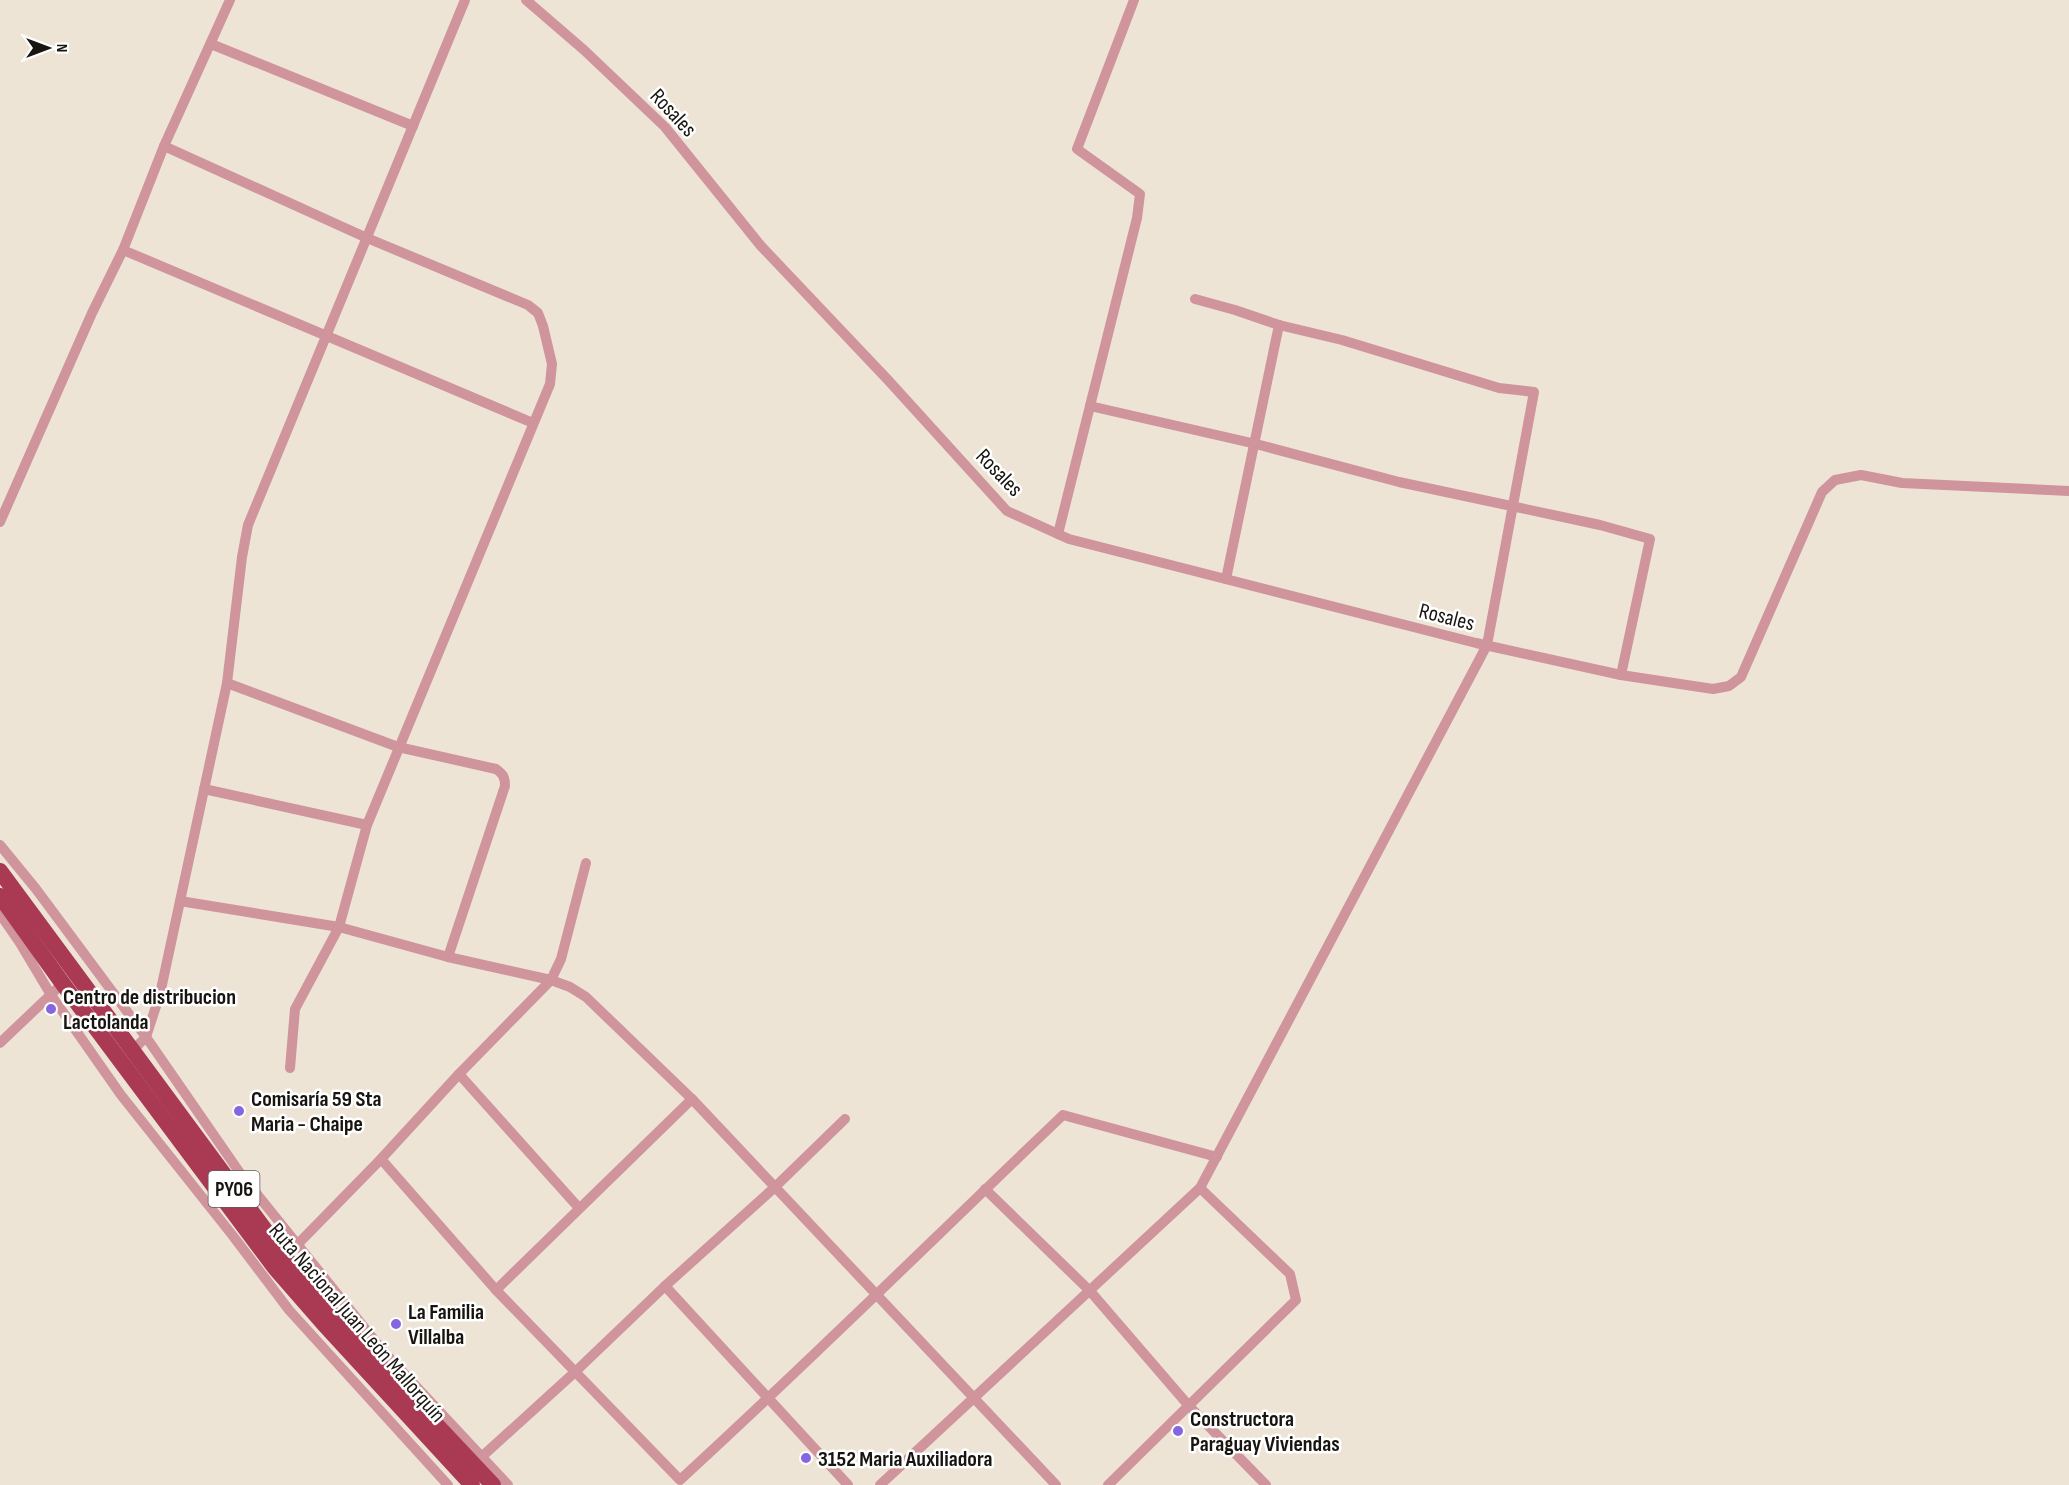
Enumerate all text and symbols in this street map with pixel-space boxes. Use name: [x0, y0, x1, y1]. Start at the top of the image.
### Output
north arrow: [18, 18, 78, 78]
text: N: [52, 44, 71, 52]
street label: Rosales: [644, 83, 702, 143]
street label: Rosales: [970, 443, 1028, 503]
street label: Rosales: [1416, 598, 1477, 637]
place label: Centro de distribucion Lactolanda: [63, 984, 236, 1036]
marker: Centro de distribucion Lactolanda: [44, 1002, 58, 1016]
place label: Comisaría 59 Sta Maria - Chaipe: [251, 1086, 382, 1138]
marker: Comisaría 59 Sta Maria - Chaipe: [232, 1104, 246, 1118]
road number: PY06: [208, 1171, 260, 1207]
street label: Ruta Nacional Juan León Mallorquín: [263, 1218, 451, 1428]
place label: La Familia Villalba: [408, 1299, 484, 1351]
marker: La Familia Villalba: [389, 1317, 403, 1331]
place label: Constructora Paraguay Viviendas: [1190, 1406, 1340, 1458]
marker: Constructora Paraguay Viviendas: [1171, 1424, 1185, 1438]
place label: 3152 Maria Auxiliadora: [818, 1446, 992, 1473]
marker: 3152 Maria Auxiliadora: [799, 1451, 813, 1465]

